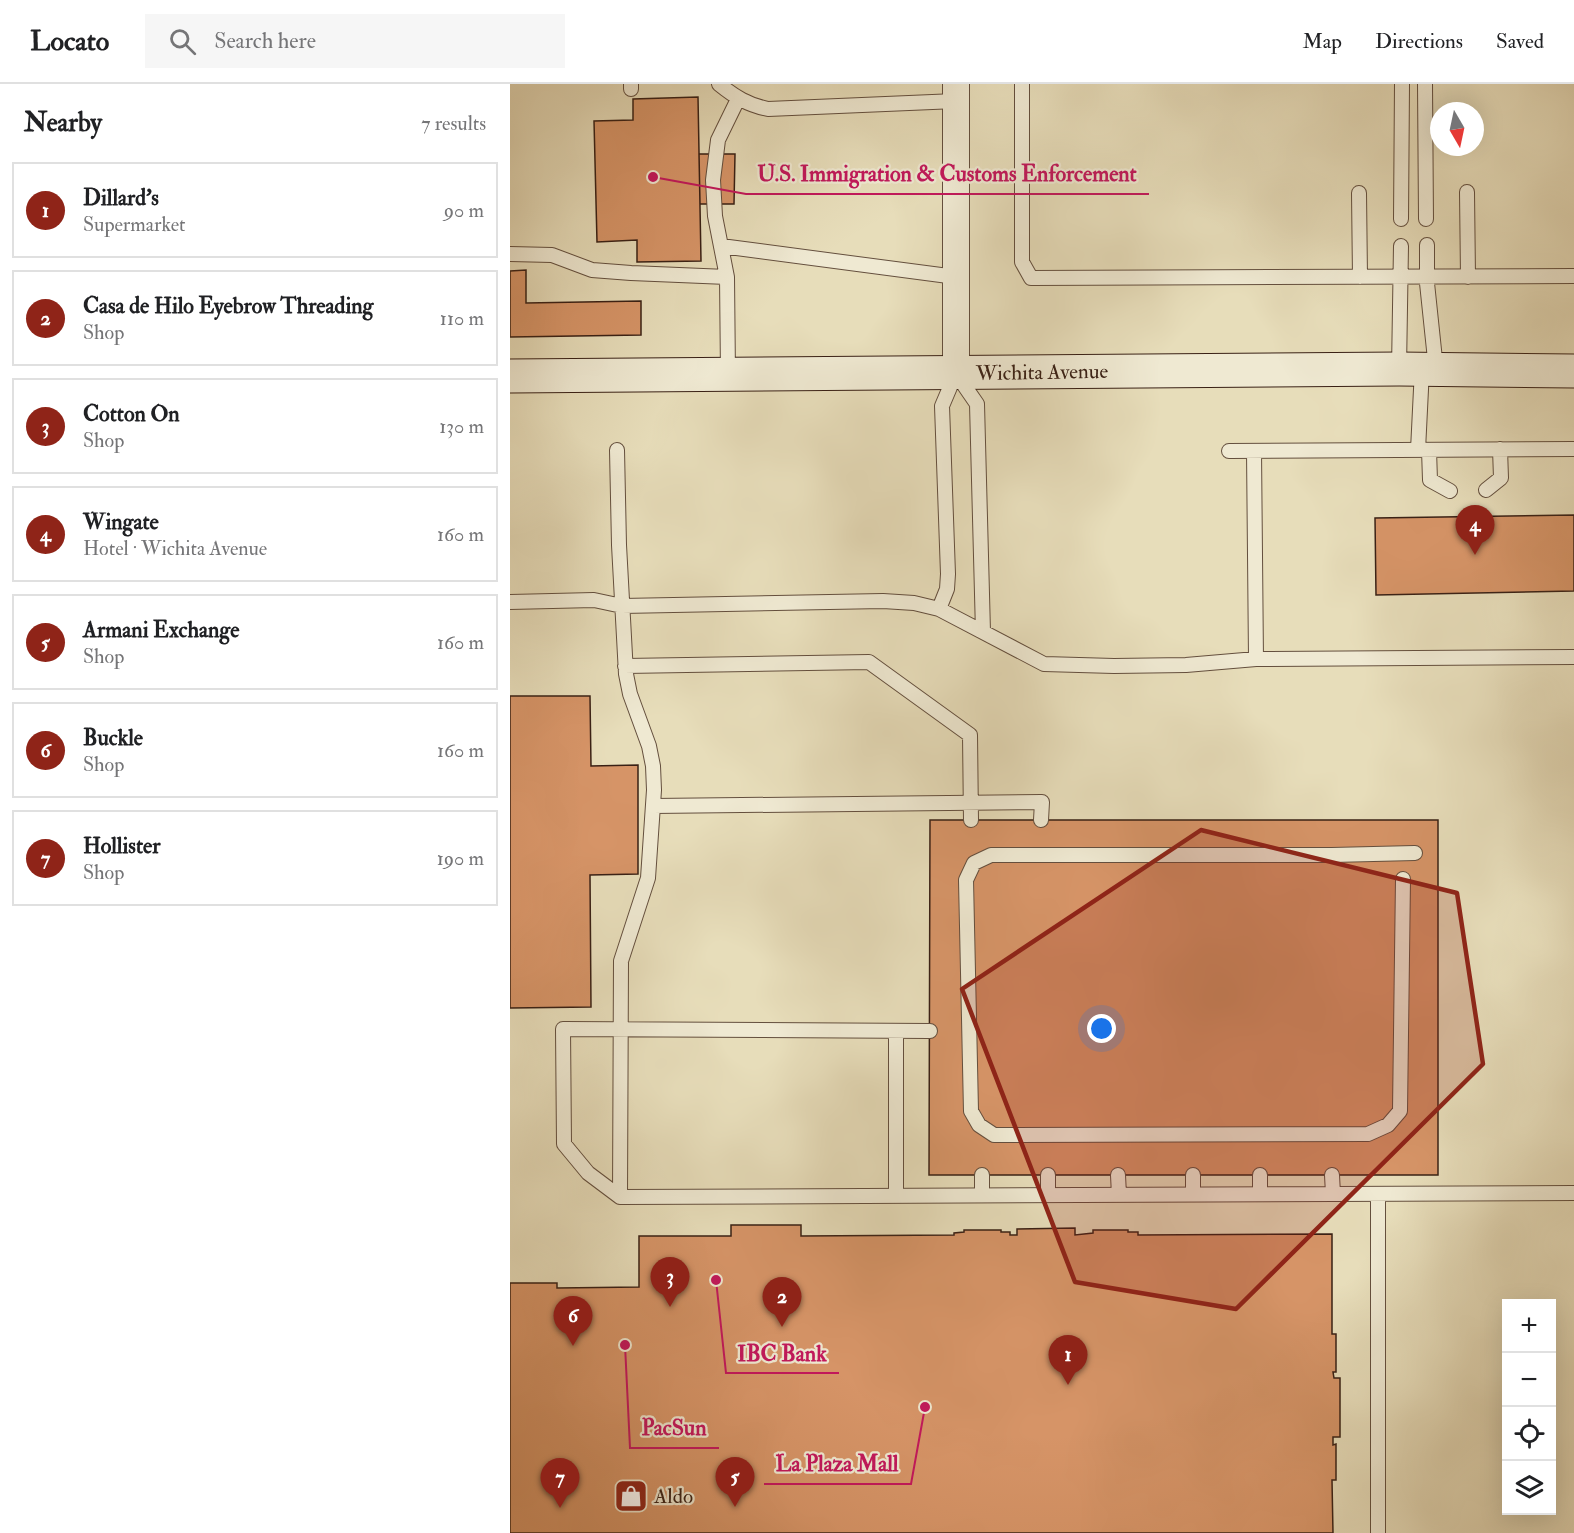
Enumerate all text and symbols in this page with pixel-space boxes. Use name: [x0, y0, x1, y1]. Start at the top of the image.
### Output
search box: [145, 14, 565, 68]
text: Locato: [30, 24, 109, 59]
icon: search: [166, 25, 199, 58]
text: Search here: [214, 27, 316, 55]
text: Map: [1302, 28, 1342, 55]
text: Directions: [1375, 28, 1463, 55]
text: Saved: [1496, 28, 1544, 55]
north arrow: [1430, 102, 1484, 156]
text: Nearby: [24, 107, 102, 139]
text: 7 results: [421, 111, 486, 136]
callout: U.S. Immigration & Customs Enforcement: [746, 154, 1149, 194]
text: U.S. Immigration & Customs Enforcement: [757, 160, 1138, 189]
text: Dillard's: [83, 184, 159, 212]
text: 1: [42, 198, 49, 223]
text: 90 m: [444, 198, 484, 223]
text: Supermarket: [83, 212, 186, 237]
text: Casa de Hilo Eyebrow Threading: [83, 292, 373, 320]
text: 2: [40, 306, 51, 331]
text: 110 m: [440, 306, 484, 331]
text: Shop: [83, 320, 124, 345]
street label: Wichita Avenue: [975, 358, 1109, 387]
text: Cotton On: [83, 400, 180, 428]
text: 3: [42, 414, 49, 439]
text: 130 m: [439, 414, 484, 439]
text: Shop: [83, 428, 124, 453]
pin: 4: [1456, 506, 1494, 555]
text: Wingate: [83, 508, 159, 536]
text: 4: [40, 522, 51, 547]
text: 160 m: [437, 522, 484, 547]
text: Hotel · Wichita Avenue: [83, 536, 267, 561]
text: Armani Exchange: [83, 616, 239, 644]
text: 5: [41, 630, 50, 655]
text: 160 m: [437, 630, 484, 655]
text: Shop: [83, 644, 124, 669]
text: Buckle: [83, 724, 143, 752]
text: 6: [40, 738, 51, 763]
text: 160 m: [437, 738, 484, 763]
text: Shop: [83, 752, 124, 777]
text: Hollister: [83, 832, 160, 860]
text: 7: [41, 846, 50, 871]
text: 190 m: [437, 846, 484, 871]
text: Shop: [83, 860, 124, 885]
your location: [1087, 1014, 1116, 1043]
pin: 3: [650, 1258, 690, 1307]
pin: 2: [762, 1278, 802, 1327]
pin: 6: [554, 1296, 592, 1346]
map controls: [1502, 1299, 1556, 1515]
button: +: [1502, 1299, 1556, 1353]
callout: IBC Bank: [726, 1333, 839, 1373]
pin: 1: [1048, 1336, 1088, 1385]
text: IBC Bank: [737, 1340, 827, 1368]
button: −: [1502, 1353, 1556, 1407]
button: locate: [1502, 1407, 1556, 1461]
callout: PacSun: [630, 1408, 719, 1448]
text: PacSun: [641, 1414, 707, 1442]
callout: La Plaza Mall: [764, 1444, 911, 1484]
text: La Plaza Mall: [776, 1450, 899, 1478]
pin: 7: [541, 1458, 580, 1508]
pin: 5: [716, 1458, 754, 1507]
button: layers: [1502, 1461, 1556, 1515]
shop icon: Aldo: [613, 1478, 649, 1514]
place label: Aldo: [653, 1483, 693, 1510]

